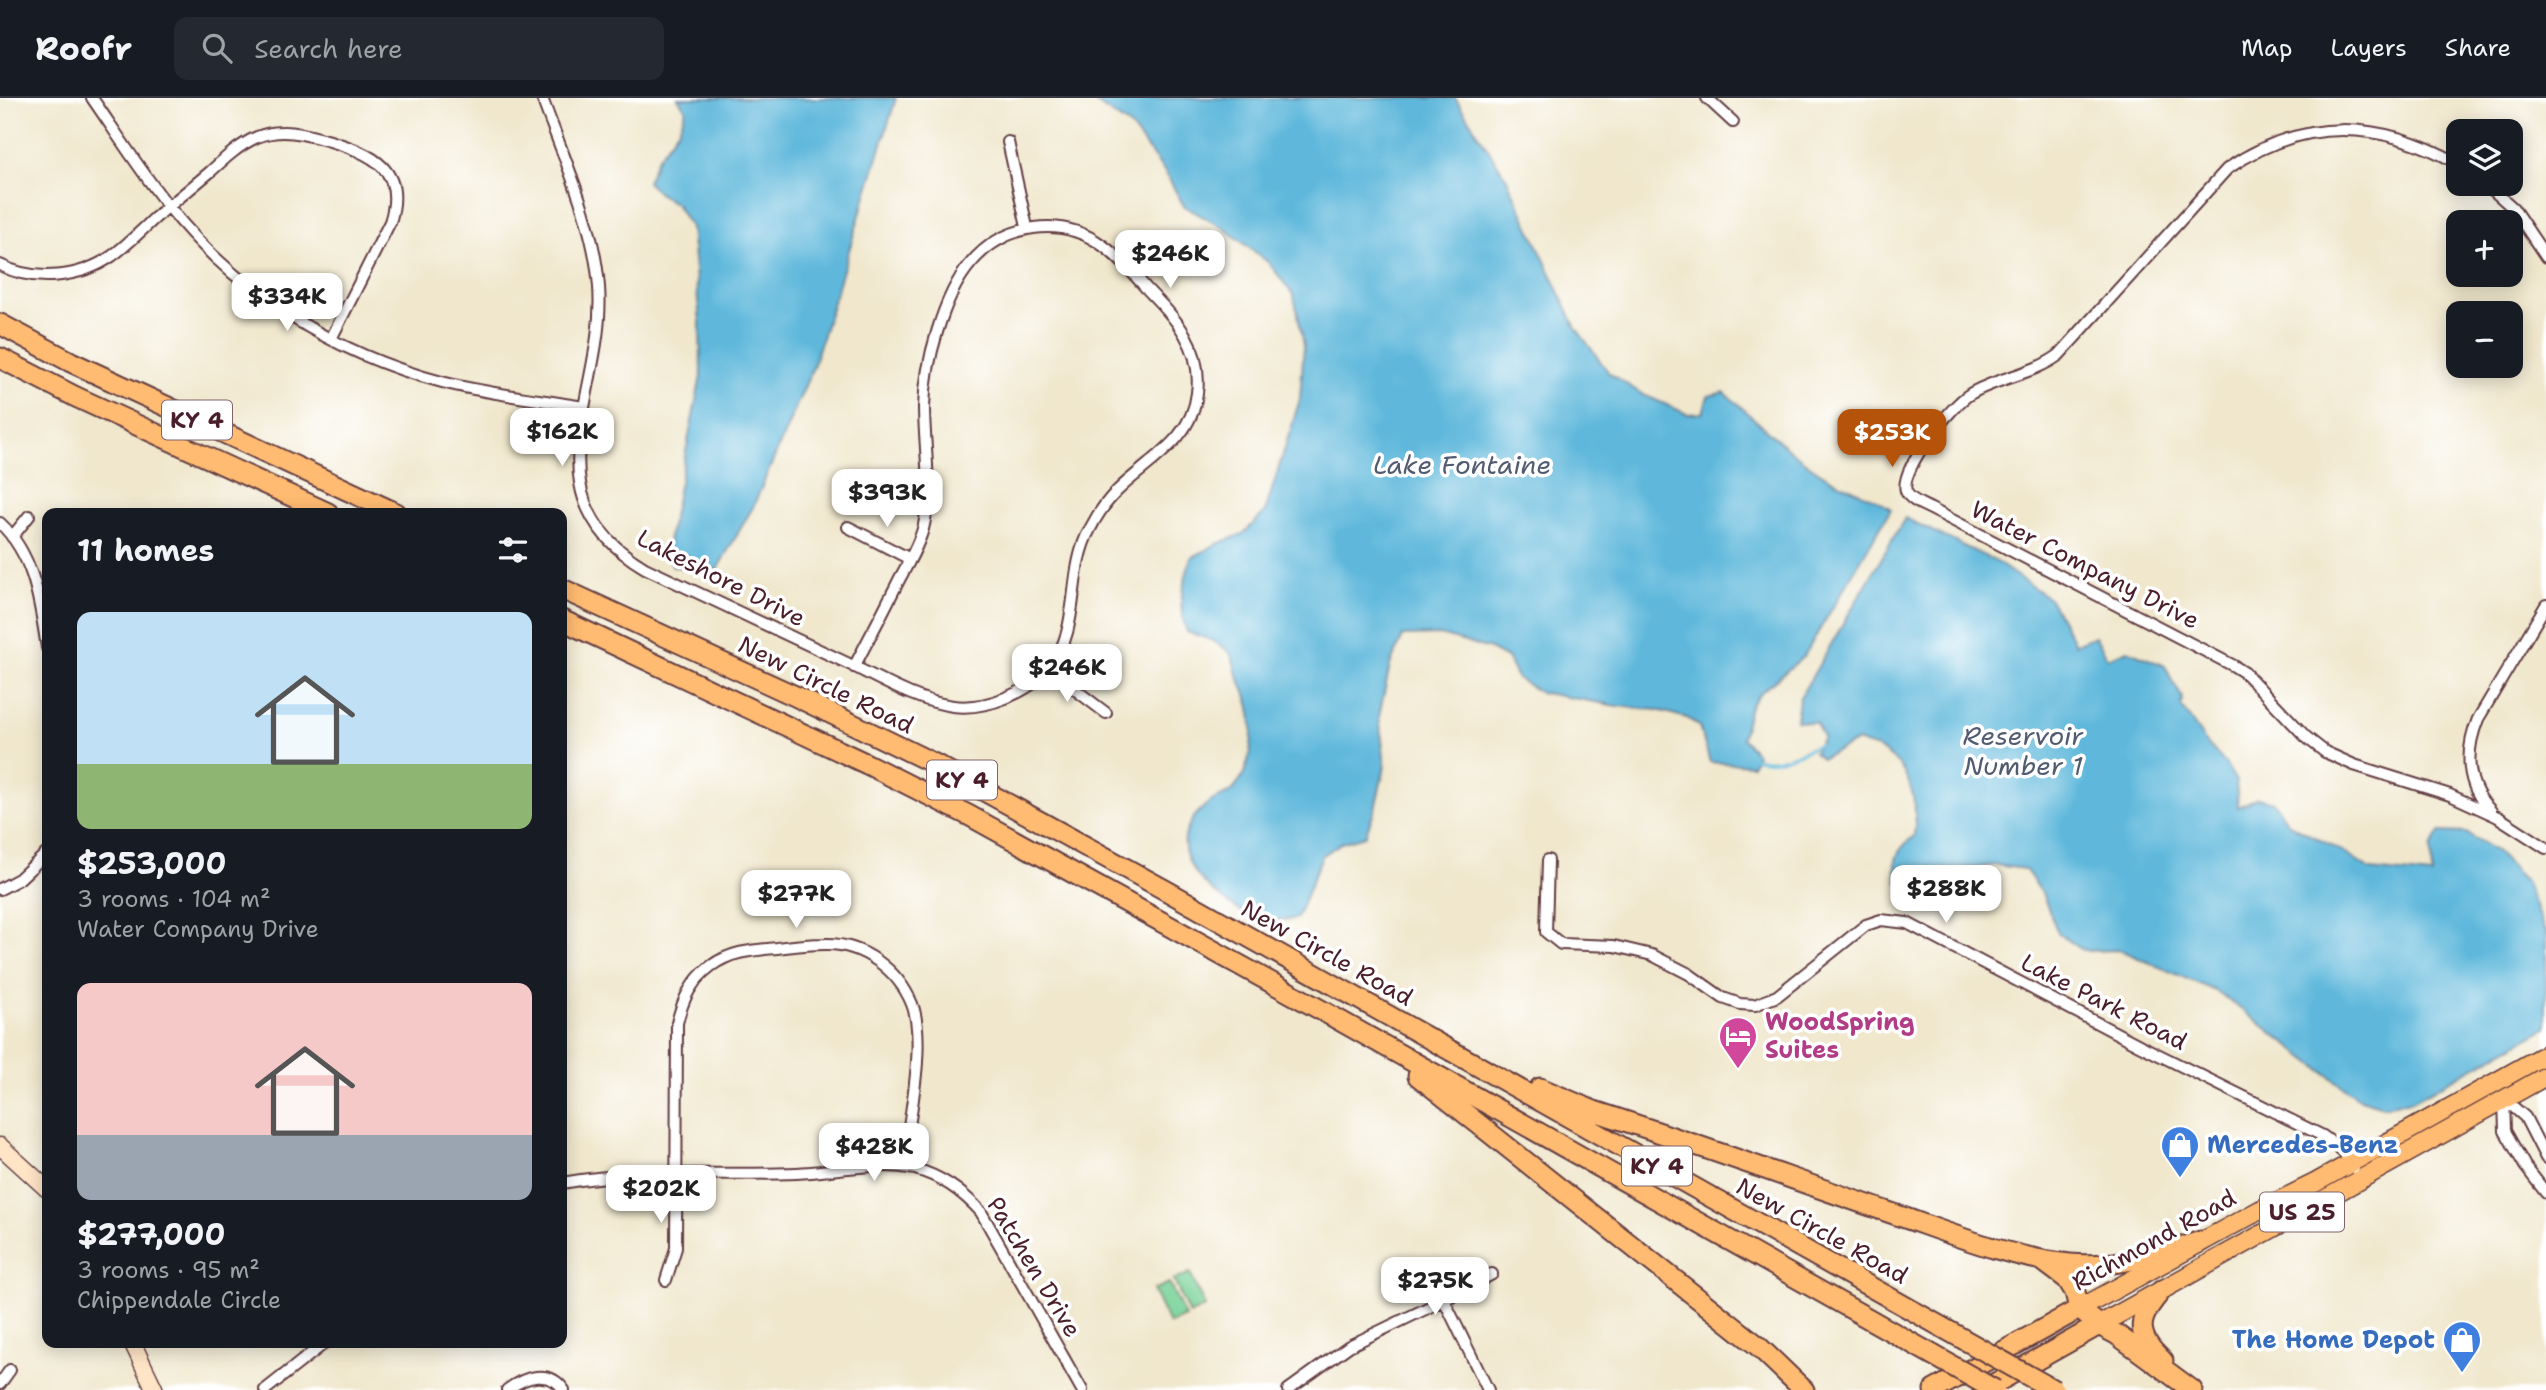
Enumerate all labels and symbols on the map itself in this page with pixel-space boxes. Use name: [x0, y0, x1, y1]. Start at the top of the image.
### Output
pin: $246K: [1121, 230, 1219, 290]
pin: $334K: [238, 274, 336, 333]
road number: KY 4: [162, 400, 232, 440]
pin: $162K: [513, 408, 611, 468]
pin: $253K: [1843, 410, 1941, 469]
water label: Lake Fontaine: [1373, 447, 1551, 482]
pin: $393K: [838, 470, 936, 529]
street label: Water Company Drive: [1965, 493, 2205, 637]
street label: Lakeshore Drive: [631, 522, 811, 634]
street label: New Circle Road: [733, 629, 919, 741]
pin: $246K: [1018, 644, 1116, 704]
water label: Reservoir Number 1: [1963, 718, 2084, 783]
road number: KY 4: [927, 760, 997, 800]
pin: $288K: [1897, 866, 1995, 925]
pin: $277K: [747, 870, 845, 930]
street label: New Circle Road: [1235, 892, 1419, 1014]
street label: Lake Park Road: [2015, 946, 2193, 1058]
place label: WoodSpring Suites: [1765, 1006, 1915, 1066]
hotel icon: WoodSpring Suites: [1717, 1015, 1759, 1070]
pin: $428K: [825, 1124, 923, 1183]
shop icon: Mercedes-Benz: [2159, 1124, 2201, 1179]
place label: Mercedes-Benz: [2207, 1129, 2399, 1161]
road number: KY 4: [1622, 1147, 1692, 1186]
pin: $202K: [612, 1166, 710, 1225]
street label: New Circle Road: [1730, 1170, 1914, 1292]
street label: Richmond Road: [2066, 1182, 2242, 1298]
street label: Patchen Drive: [979, 1191, 1089, 1343]
road number: US 25: [2260, 1192, 2344, 1232]
pin: $275K: [1386, 1258, 1484, 1317]
shop icon: The Home Depot: [2441, 1319, 2483, 1374]
place label: The Home Depot: [2232, 1324, 2435, 1356]

